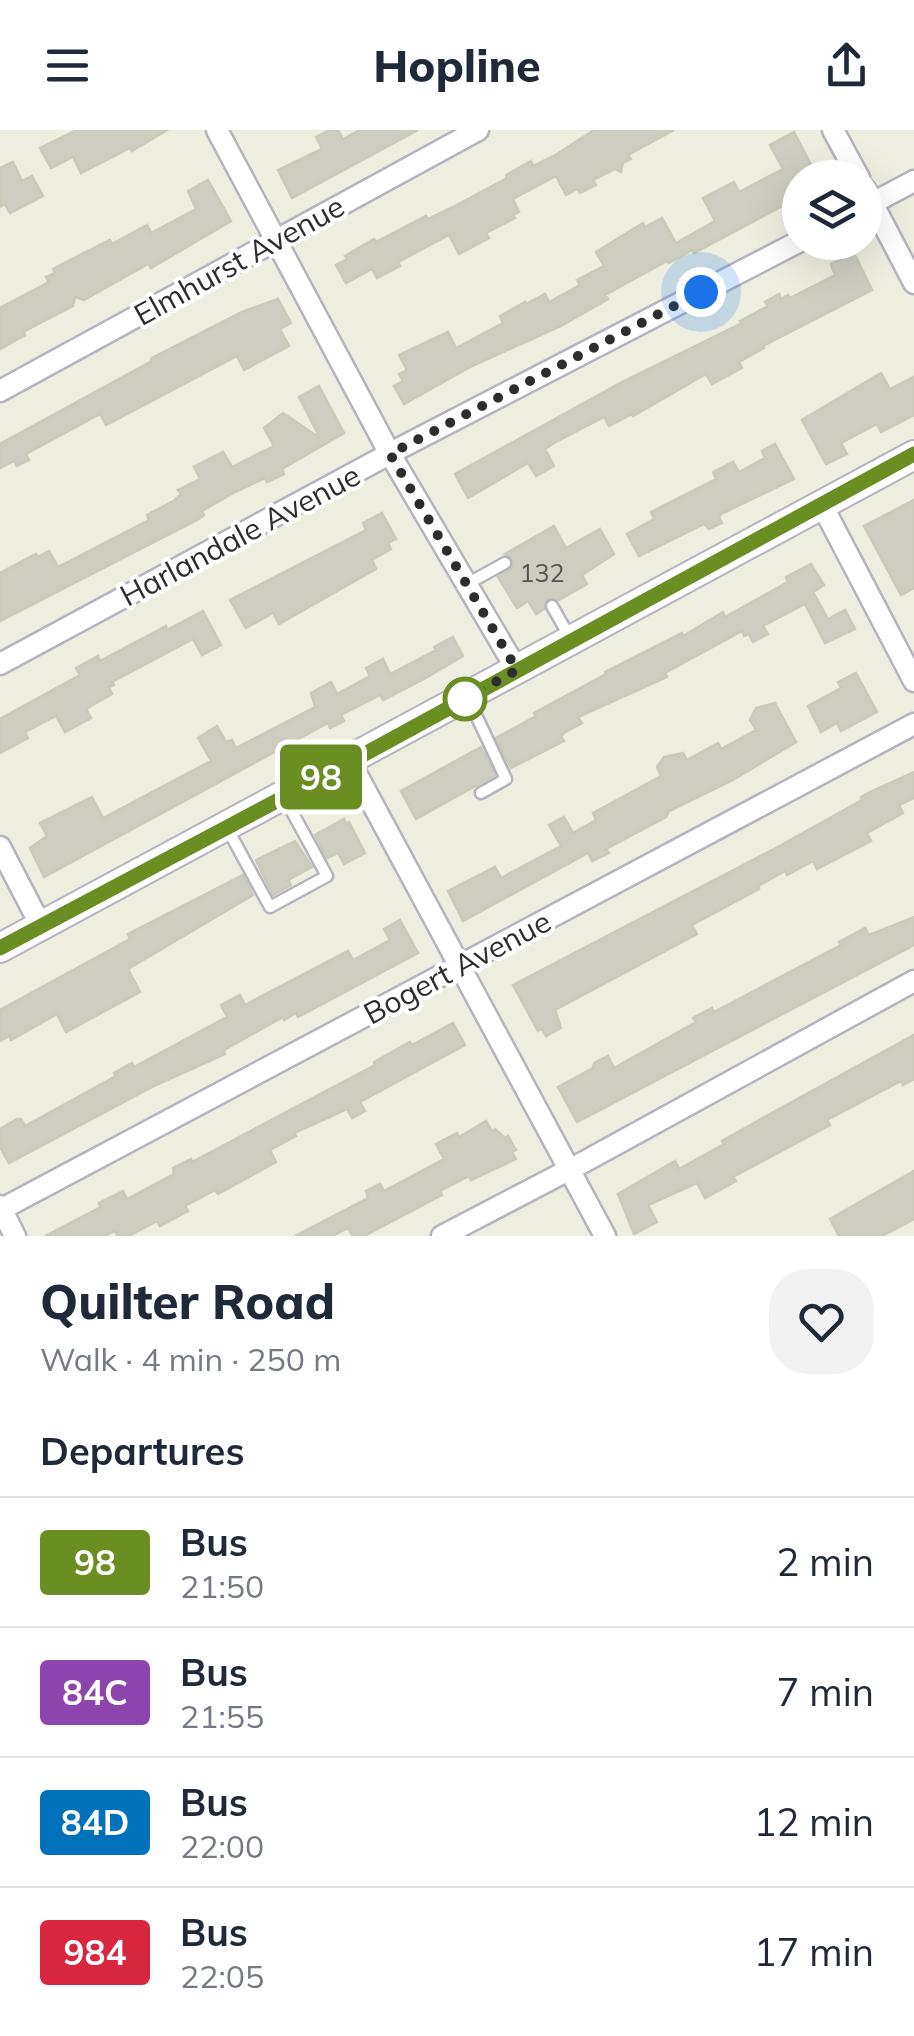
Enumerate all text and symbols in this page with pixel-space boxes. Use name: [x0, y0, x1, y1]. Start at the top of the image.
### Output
text: Hopline: [373, 37, 541, 93]
icon: menu: [40, 38, 95, 93]
icon: share: [819, 38, 874, 93]
map controls: [782, 160, 882, 260]
button: layers: [782, 160, 882, 260]
street label: Elmhurst Avenue: [127, 187, 351, 333]
your location: [676, 267, 726, 317]
street label: Harlandale Avenue: [113, 456, 367, 614]
house number: 132: [519, 557, 565, 588]
unlabelled marker: [444, 678, 486, 720]
line badge: 98: [276, 744, 366, 810]
text: 98: [300, 755, 342, 799]
street label: Bogert Avenue: [357, 902, 557, 1032]
button: heart: [769, 1269, 874, 1374]
text: Quilter Road: [40, 1271, 335, 1331]
text: Walk · 4 min · 250 m: [40, 1339, 341, 1379]
text: Departures: [40, 1427, 244, 1475]
text: Bus: [180, 1518, 248, 1566]
text: 2 min: [777, 1538, 874, 1586]
text: 98: [74, 1540, 116, 1584]
text: 21:50: [180, 1566, 264, 1606]
text: Bus: [180, 1648, 248, 1696]
text: 7 min: [777, 1668, 874, 1716]
text: 84C: [62, 1670, 128, 1714]
text: 21:55: [180, 1696, 264, 1736]
text: Bus: [180, 1778, 248, 1826]
text: 12 min: [754, 1798, 874, 1846]
text: 84D: [61, 1800, 129, 1844]
text: 22:00: [180, 1826, 264, 1866]
text: Bus: [180, 1908, 248, 1956]
text: 17 min: [754, 1928, 874, 1976]
text: 984: [63, 1930, 127, 1974]
text: 22:05: [180, 1956, 264, 1996]

